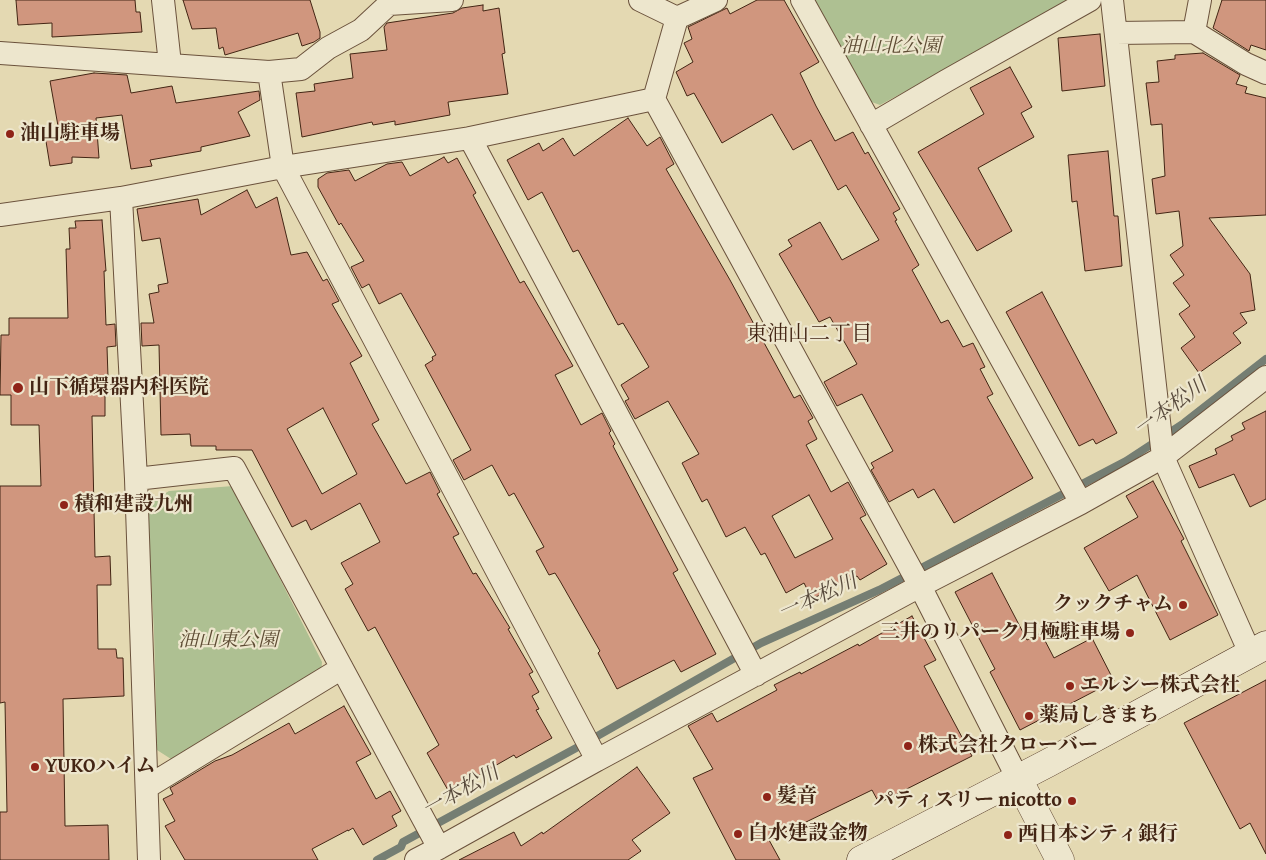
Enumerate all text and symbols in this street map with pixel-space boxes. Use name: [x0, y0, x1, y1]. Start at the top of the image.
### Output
park label: 油山北公園: [841, 35, 941, 59]
place label: 油山駐車場: [20, 122, 120, 146]
marker: 油山駐車場: [4, 128, 16, 140]
district label: 東油山二丁目: [746, 322, 872, 348]
water label: 一本松川: [1130, 373, 1212, 443]
place label: 山下循環器内科医院: [29, 376, 209, 400]
marker: 山下循環器内科医院: [11, 381, 25, 395]
place label: 積和建設九州: [74, 493, 194, 517]
marker: 積和建設九州: [58, 499, 70, 511]
water label: 一本松川: [775, 569, 861, 627]
place label: クックチャム: [1053, 593, 1173, 617]
marker: クックチャム: [1177, 599, 1189, 611]
place label: 三井のリパーク月極駐車場: [880, 621, 1120, 645]
marker: 三井のリパーク月極駐車場: [1124, 627, 1136, 639]
park label: 油山東公園: [178, 629, 278, 653]
place label: エルシー株式会社: [1080, 674, 1240, 698]
marker: エルシー株式会社: [1064, 680, 1076, 692]
place label: 薬局しきまち: [1039, 704, 1159, 728]
marker: 薬局しきまち: [1023, 710, 1035, 722]
place label: 株式会社クローバー: [918, 734, 1098, 758]
marker: 株式会社クローバー: [902, 740, 914, 752]
place label: YUKOハイム: [45, 755, 155, 779]
marker: YUKOハイム: [29, 761, 41, 773]
water label: 一本松川: [418, 761, 504, 823]
place label: 髪音: [777, 785, 817, 809]
place label: パティスリー nicotto: [874, 789, 1062, 813]
marker: 髪音: [761, 791, 773, 803]
marker: パティスリー nicotto: [1066, 795, 1078, 807]
place label: 白水建設金物: [748, 822, 868, 846]
place label: 西日本シティ銀行: [1018, 823, 1178, 847]
marker: 白水建設金物: [732, 828, 744, 840]
marker: 西日本シティ銀行: [1002, 829, 1014, 841]

